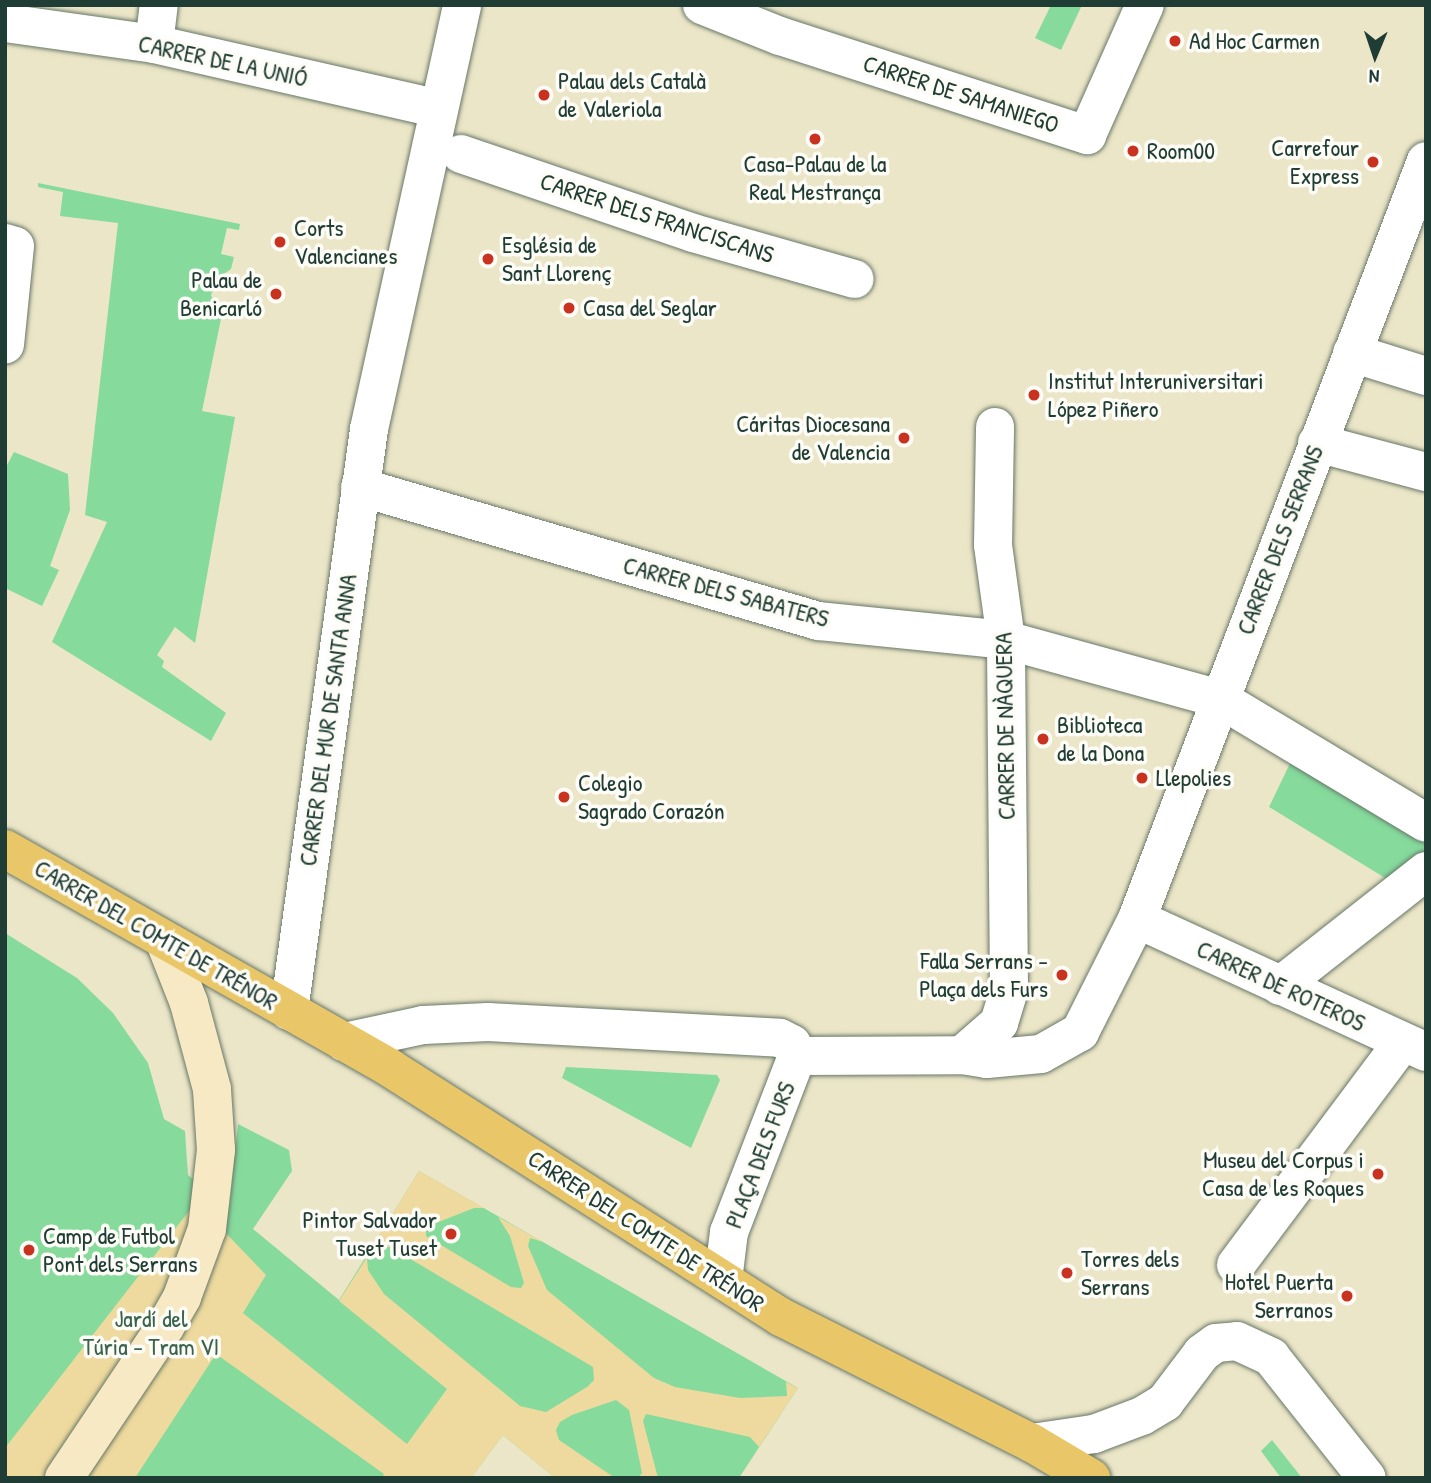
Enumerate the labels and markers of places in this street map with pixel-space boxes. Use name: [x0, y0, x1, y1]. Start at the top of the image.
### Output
place label: Ad Hoc Carmen: [1189, 27, 1320, 55]
marker: Ad Hoc Carmen: [1167, 33, 1183, 49]
place label: Palau dels Català de Valeriola: [558, 67, 706, 123]
marker: Palau dels Català de Valeriola: [536, 87, 552, 103]
marker: Casa-Palau de la Real Mestrança: [807, 131, 823, 147]
place label: Carrefour Express: [1271, 134, 1359, 190]
place label: Room00: [1147, 137, 1215, 165]
marker: Room00: [1125, 143, 1141, 159]
place label: Casa-Palau de la Real Mestrança: [744, 150, 886, 206]
marker: Carrefour Express: [1365, 154, 1381, 170]
place label: Corts Valencianes: [294, 214, 397, 270]
place label: Església de Sant Llorenç: [502, 231, 611, 287]
marker: Corts Valencianes: [272, 234, 288, 250]
marker: Església de Sant Llorenç: [480, 251, 496, 267]
place label: Palau de Benicarló: [180, 266, 262, 322]
marker: Palau de Benicarló: [268, 286, 284, 302]
place label: Casa del Seglar: [583, 294, 717, 322]
marker: Casa del Seglar: [561, 300, 577, 316]
place label: Institut Interuniversitari López Piñero: [1048, 367, 1264, 423]
marker: Institut Interuniversitari López Piñero: [1026, 387, 1042, 403]
place label: Cáritas Diocesana de Valencia: [736, 410, 890, 466]
marker: Cáritas Diocesana de Valencia: [896, 430, 912, 446]
place label: Biblioteca de la Dona: [1057, 711, 1144, 767]
marker: Biblioteca de la Dona: [1035, 731, 1051, 747]
place label: Llepolies: [1156, 764, 1231, 792]
place label: Colegio Sagrado Corazón: [578, 769, 725, 825]
marker: Llepolies: [1134, 770, 1150, 786]
marker: Colegio Sagrado Corazón: [556, 789, 572, 805]
place label: Falla Serrans - Plaça dels Furs: [919, 947, 1048, 1003]
marker: Falla Serrans - Plaça dels Furs: [1054, 967, 1070, 983]
place label: Museu del Corpus i Casa de les Roques: [1202, 1146, 1364, 1202]
marker: Museu del Corpus i Casa de les Roques: [1370, 1166, 1386, 1182]
place label: Pintor Salvador Tuset Tuset: [302, 1206, 437, 1262]
place label: Camp de Futbol Pont dels Serrans: [43, 1222, 197, 1278]
marker: Pintor Salvador Tuset Tuset: [443, 1226, 459, 1242]
marker: Camp de Futbol Pont dels Serrans: [21, 1242, 37, 1258]
place label: Torres dels Serrans: [1081, 1245, 1179, 1301]
marker: Torres dels Serrans: [1059, 1265, 1075, 1281]
place label: Hotel Puerta Serranos: [1225, 1268, 1333, 1324]
marker: Hotel Puerta Serranos: [1339, 1288, 1355, 1304]

